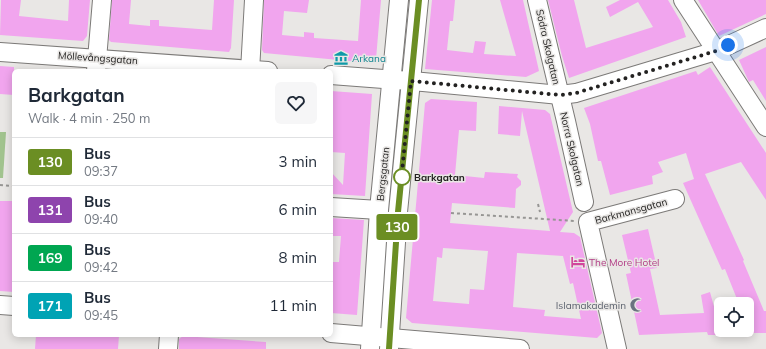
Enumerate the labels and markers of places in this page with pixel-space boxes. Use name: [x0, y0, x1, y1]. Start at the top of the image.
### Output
museum icon: Arkana: [333, 50, 349, 66]
place label: Arkana: [352, 52, 386, 65]
marker: Barkgatan: [393, 168, 411, 186]
place label: Barkgatan: [414, 171, 465, 184]
hotel icon: The More Hotel: [570, 254, 586, 270]
place label: The More Hotel: [589, 256, 659, 269]
mosque icon: Islamakademin: [629, 297, 645, 313]
place label: Islamakademin: [556, 299, 626, 312]

